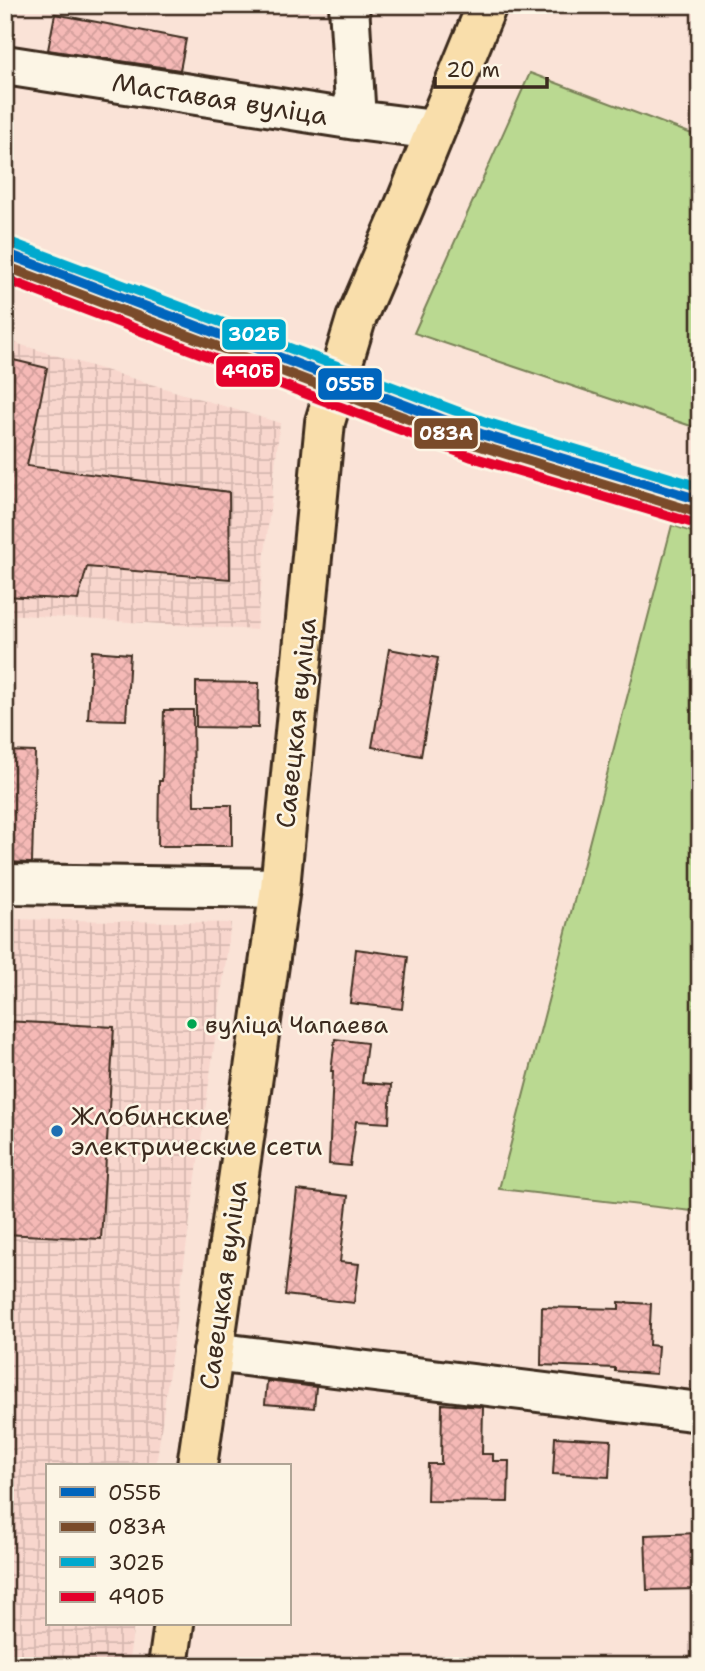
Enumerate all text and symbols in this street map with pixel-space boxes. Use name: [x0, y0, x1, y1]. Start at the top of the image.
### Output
scale bar: [435, 46, 548, 90]
text: 20 m: [446, 56, 500, 84]
street label: Маставая вуліца: [110, 64, 330, 133]
line badge: 302Б: [221, 318, 287, 351]
text: 302Б: [228, 322, 280, 347]
line badge: 490Б: [215, 355, 281, 388]
text: 490Б: [222, 359, 274, 384]
line badge: 055Б: [317, 367, 383, 401]
text: 055Б: [325, 372, 375, 397]
line badge: 083А: [413, 417, 479, 450]
text: 083А: [419, 421, 473, 446]
street label: Савецкая вуліца: [267, 616, 324, 830]
place label: вуліца Чапаева: [205, 1009, 388, 1041]
marker: вуліца Чапаева: [185, 1017, 199, 1031]
place label: Жлобинские электрические сети: [71, 1098, 322, 1163]
marker: Жлобинские электрические сети: [49, 1123, 65, 1139]
street label: Савецкая вуліца: [190, 1178, 255, 1392]
legend: [46, 1464, 290, 1626]
text: 055Б: [108, 1479, 161, 1507]
text: 083А: [108, 1513, 166, 1541]
text: 302Б: [108, 1549, 164, 1577]
text: 490Б: [108, 1583, 165, 1611]

